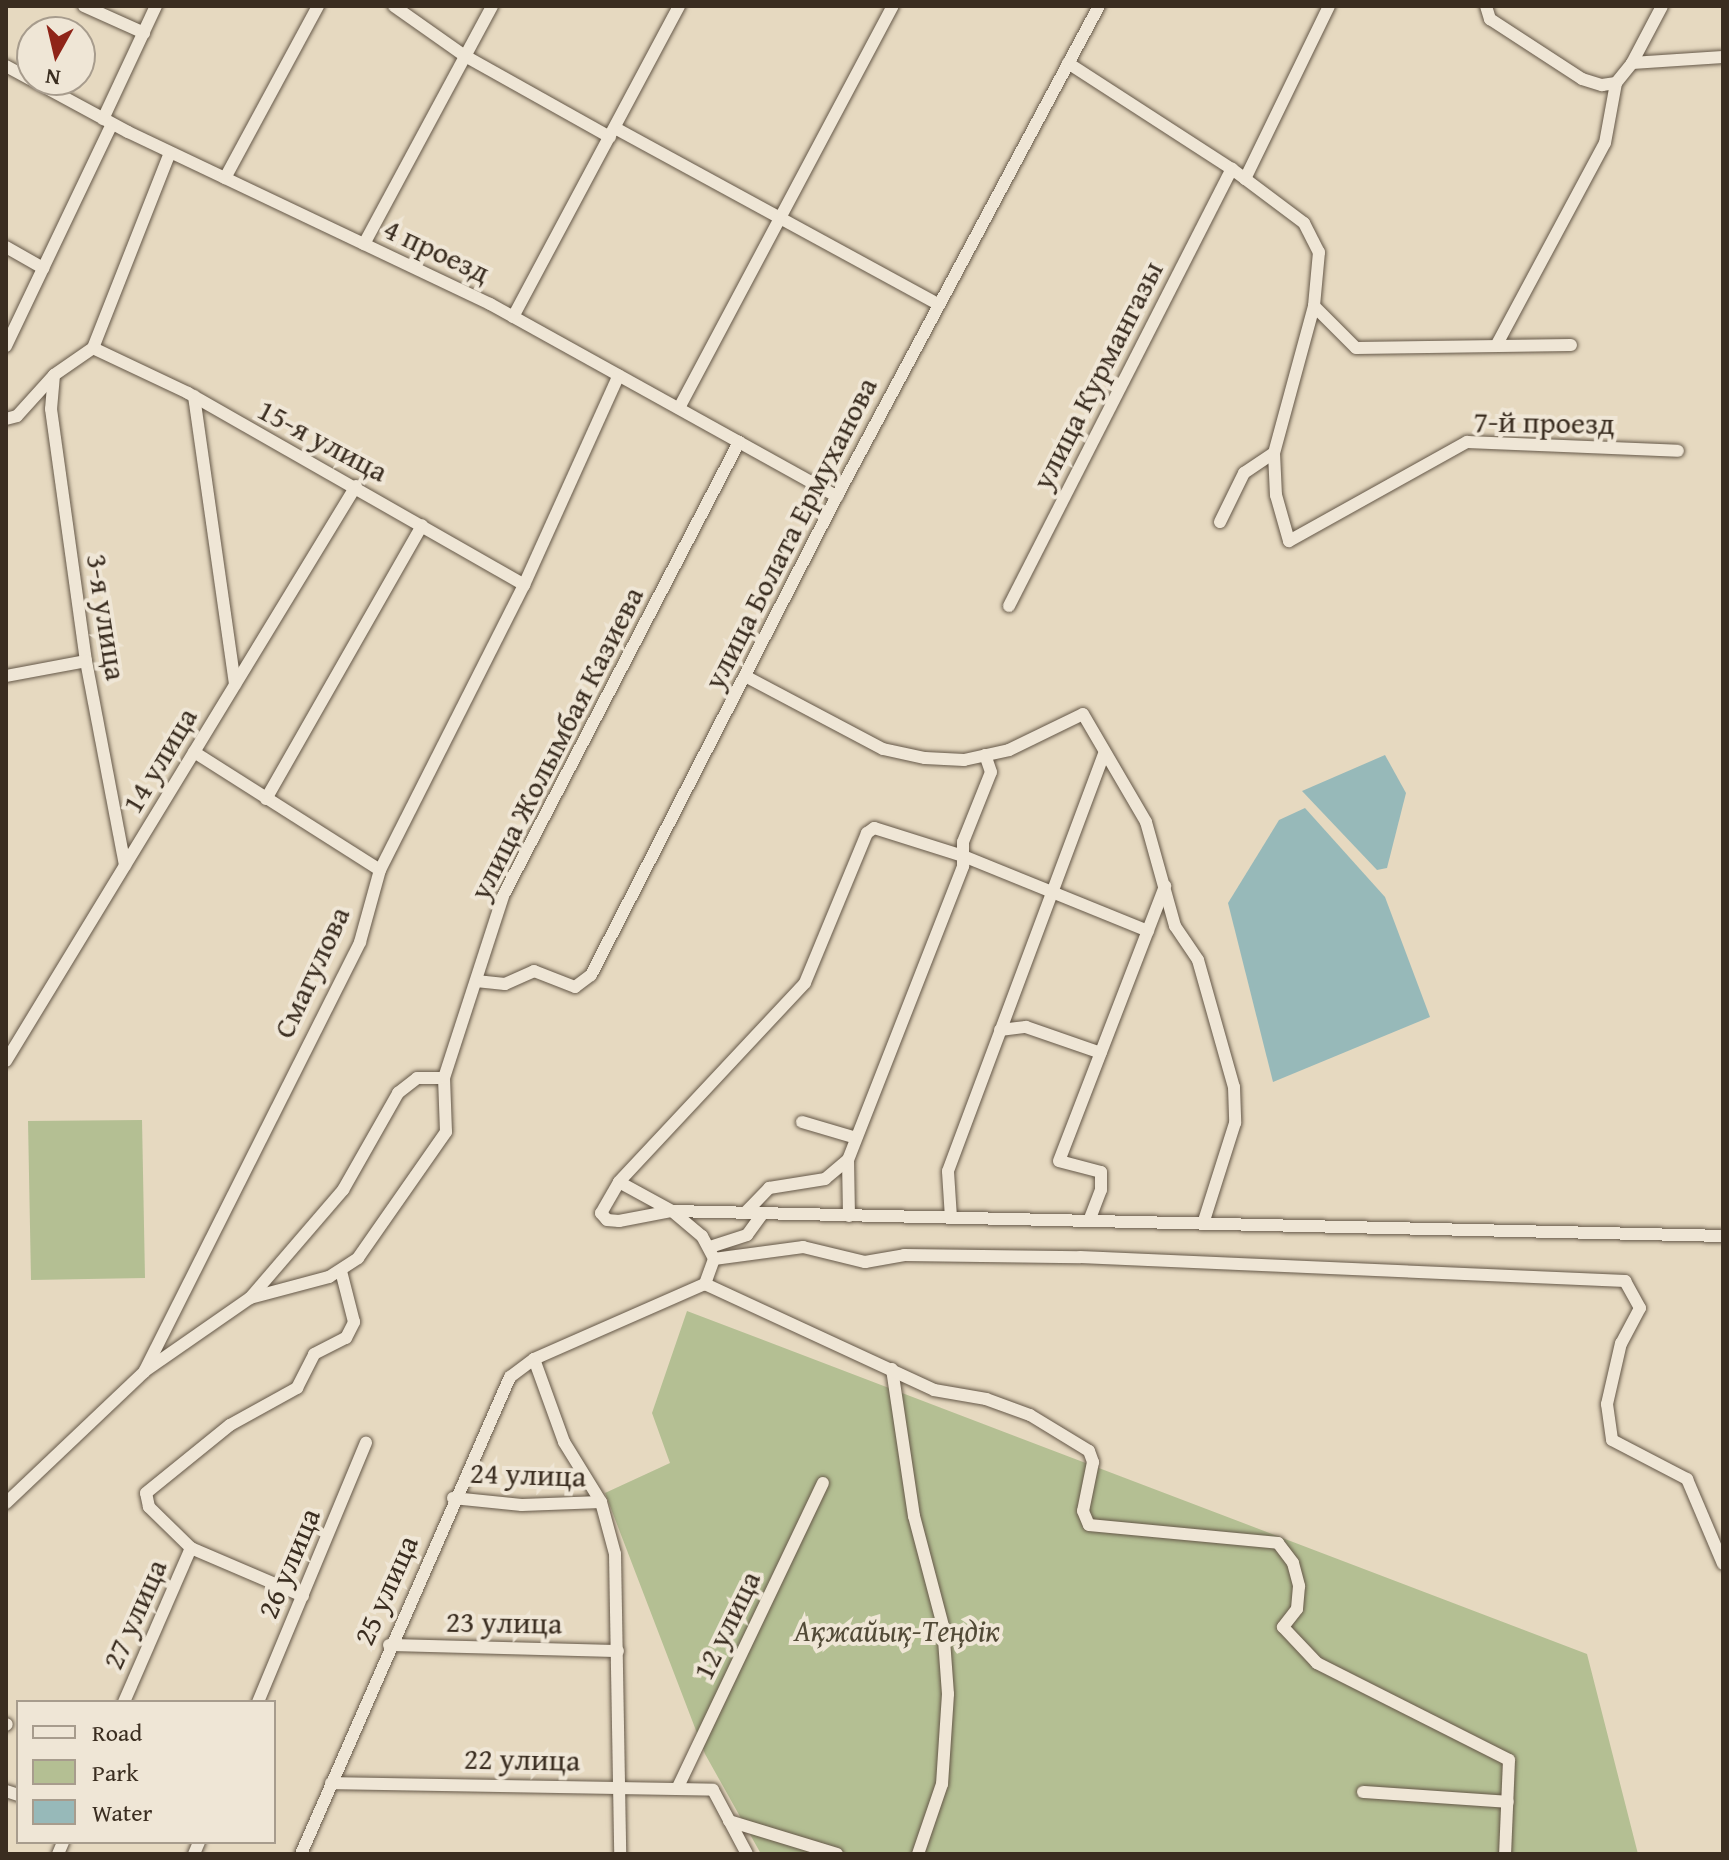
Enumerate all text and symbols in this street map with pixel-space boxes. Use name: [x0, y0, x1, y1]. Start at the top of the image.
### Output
north arrow: [16, 16, 96, 96]
text: N: [43, 61, 62, 95]
street label: 4 проезд: [378, 210, 496, 290]
street label: улица Курмангазы: [1024, 255, 1170, 495]
street label: улица Болата Ермуханова: [696, 371, 884, 695]
street label: 15-я улица: [252, 391, 394, 489]
street label: 7-й проезд: [1473, 403, 1615, 441]
street label: 3-я улица: [79, 551, 135, 683]
street label: улица Жолымбая Казиева: [461, 580, 651, 906]
street label: 14 улица: [114, 701, 204, 819]
street label: Смагулова: [265, 901, 357, 1043]
street label: 24 улица: [469, 1454, 587, 1494]
street label: 26 улица: [249, 1502, 327, 1624]
street label: 25 улица: [345, 1529, 425, 1651]
street label: 27 улица: [94, 1553, 174, 1675]
street label: 12 улица: [684, 1565, 768, 1685]
street label: 23 улица: [445, 1603, 563, 1641]
park label: Ақжайық-Теңдік: [794, 1612, 1000, 1648]
legend: [16, 1700, 276, 1844]
text: Road: [92, 1715, 142, 1750]
street label: 22 улица: [463, 1740, 581, 1778]
text: Park: [92, 1755, 138, 1790]
text: Water: [92, 1795, 152, 1830]

